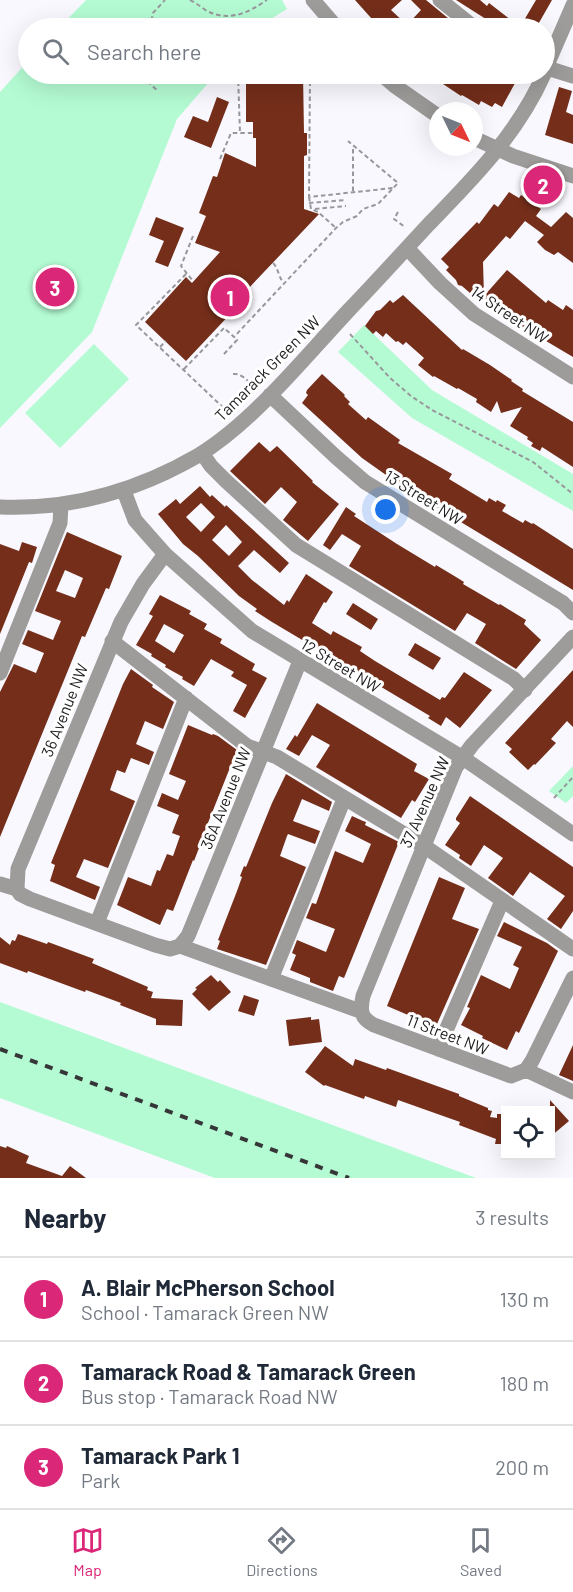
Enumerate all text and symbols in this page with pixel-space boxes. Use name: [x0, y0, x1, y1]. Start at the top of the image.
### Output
search box: [18, 18, 555, 84]
icon: search: [39, 35, 72, 68]
text: Search here: [87, 38, 201, 64]
north arrow: [429, 102, 483, 156]
pin: 2: [524, 162, 562, 207]
pin: 3: [36, 264, 74, 310]
pin: 1: [210, 274, 250, 320]
street label: 14 Street NW: [468, 281, 552, 347]
street label: Tamarack Green NW: [210, 311, 324, 425]
street label: 13 Street NW: [381, 465, 467, 529]
your location: [371, 495, 400, 524]
street label: 12 Street NW: [298, 634, 384, 696]
street label: 36 Avenue NW: [37, 661, 91, 759]
street label: 36A Avenue NW: [196, 744, 254, 852]
street label: 37 Avenue NW: [395, 753, 453, 851]
street label: 11 Street NW: [404, 1010, 492, 1058]
map controls: [501, 1106, 555, 1160]
button: locate: [501, 1106, 555, 1160]
text: Nearby: [24, 1202, 106, 1233]
text: 3 results: [475, 1205, 549, 1229]
text: A. Blair McPherson School: [81, 1274, 335, 1300]
text: 1: [40, 1287, 47, 1311]
text: 130 m: [500, 1287, 549, 1311]
text: School · Tamarack Green NW: [81, 1300, 329, 1324]
text: Tamarack Road & Tamarack Green: [81, 1358, 416, 1384]
text: 2: [38, 1371, 49, 1395]
text: 180 m: [500, 1371, 549, 1395]
text: Bus stop · Tamarack Road NW: [81, 1384, 338, 1408]
text: Tamarack Park 1: [81, 1442, 239, 1468]
text: 3: [38, 1455, 49, 1479]
text: 200 m: [495, 1455, 549, 1479]
text: Park: [81, 1468, 120, 1492]
tab: Map: [71, 1524, 104, 1579]
tab: Directions: [246, 1524, 318, 1579]
tab: Saved: [460, 1524, 502, 1579]

